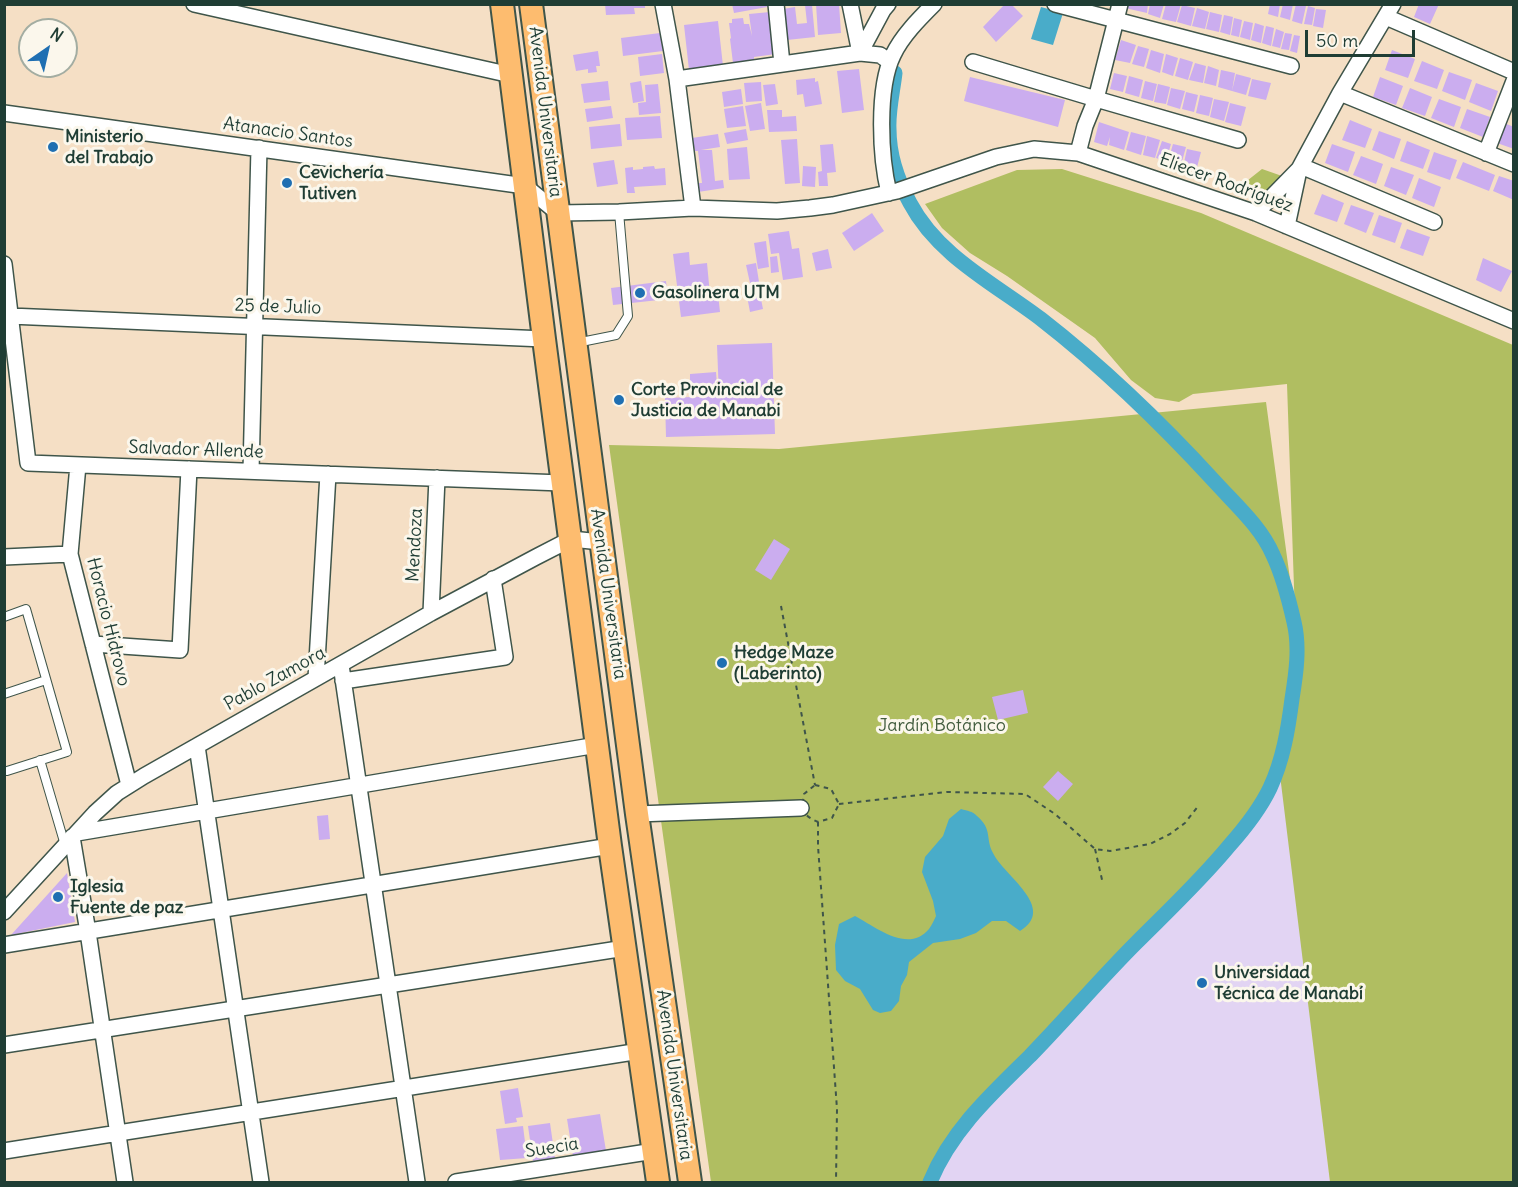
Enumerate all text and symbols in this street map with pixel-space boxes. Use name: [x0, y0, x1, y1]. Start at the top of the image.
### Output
north arrow: [18, 18, 78, 78]
scale bar: [1308, 18, 1418, 56]
text: N: [47, 23, 67, 46]
street label: Avenida Universitaria: [524, 25, 566, 199]
text: 50 m: [1316, 29, 1358, 52]
street label: Atanacio Santos: [222, 113, 354, 153]
place label: Ministerio del Trabajo: [65, 126, 153, 168]
marker: Ministerio del Trabajo: [46, 140, 60, 154]
street label: Eliecer Rodríguez: [1156, 149, 1296, 217]
place label: Cevichería Tutiven: [299, 162, 384, 204]
marker: Cevichería Tutiven: [280, 176, 294, 190]
place label: Gasolinera UTM: [652, 282, 780, 304]
marker: Gasolinera UTM: [633, 286, 647, 300]
street label: 25 de Julio: [234, 295, 322, 319]
place label: Corte Provincial de Justicia de Manabi: [631, 379, 783, 422]
marker: Corte Provincial de Justicia de Manabi: [612, 393, 626, 407]
street label: Salvador Allende: [128, 437, 264, 463]
street label: Avenida Universitaria: [585, 507, 631, 681]
street label: Mendoza: [402, 508, 428, 582]
street label: Horacio Hidrovo: [82, 556, 134, 688]
street label: Pablo Zamora: [221, 642, 329, 716]
place label: Hedge Maze (Laberinto): [734, 642, 834, 684]
marker: Hedge Maze (Laberinto): [715, 656, 729, 670]
park label: Jardín Botánico: [878, 715, 1006, 737]
place label: Iglesia Fuente de paz: [70, 876, 183, 918]
marker: Iglesia Fuente de paz: [51, 890, 65, 904]
place label: Universidad Técnica de Manabí: [1214, 962, 1363, 1004]
marker: Universidad Técnica de Manabí: [1195, 976, 1209, 990]
street label: Avenida Universitaria: [651, 988, 697, 1162]
street label: Suecia: [524, 1133, 580, 1163]

